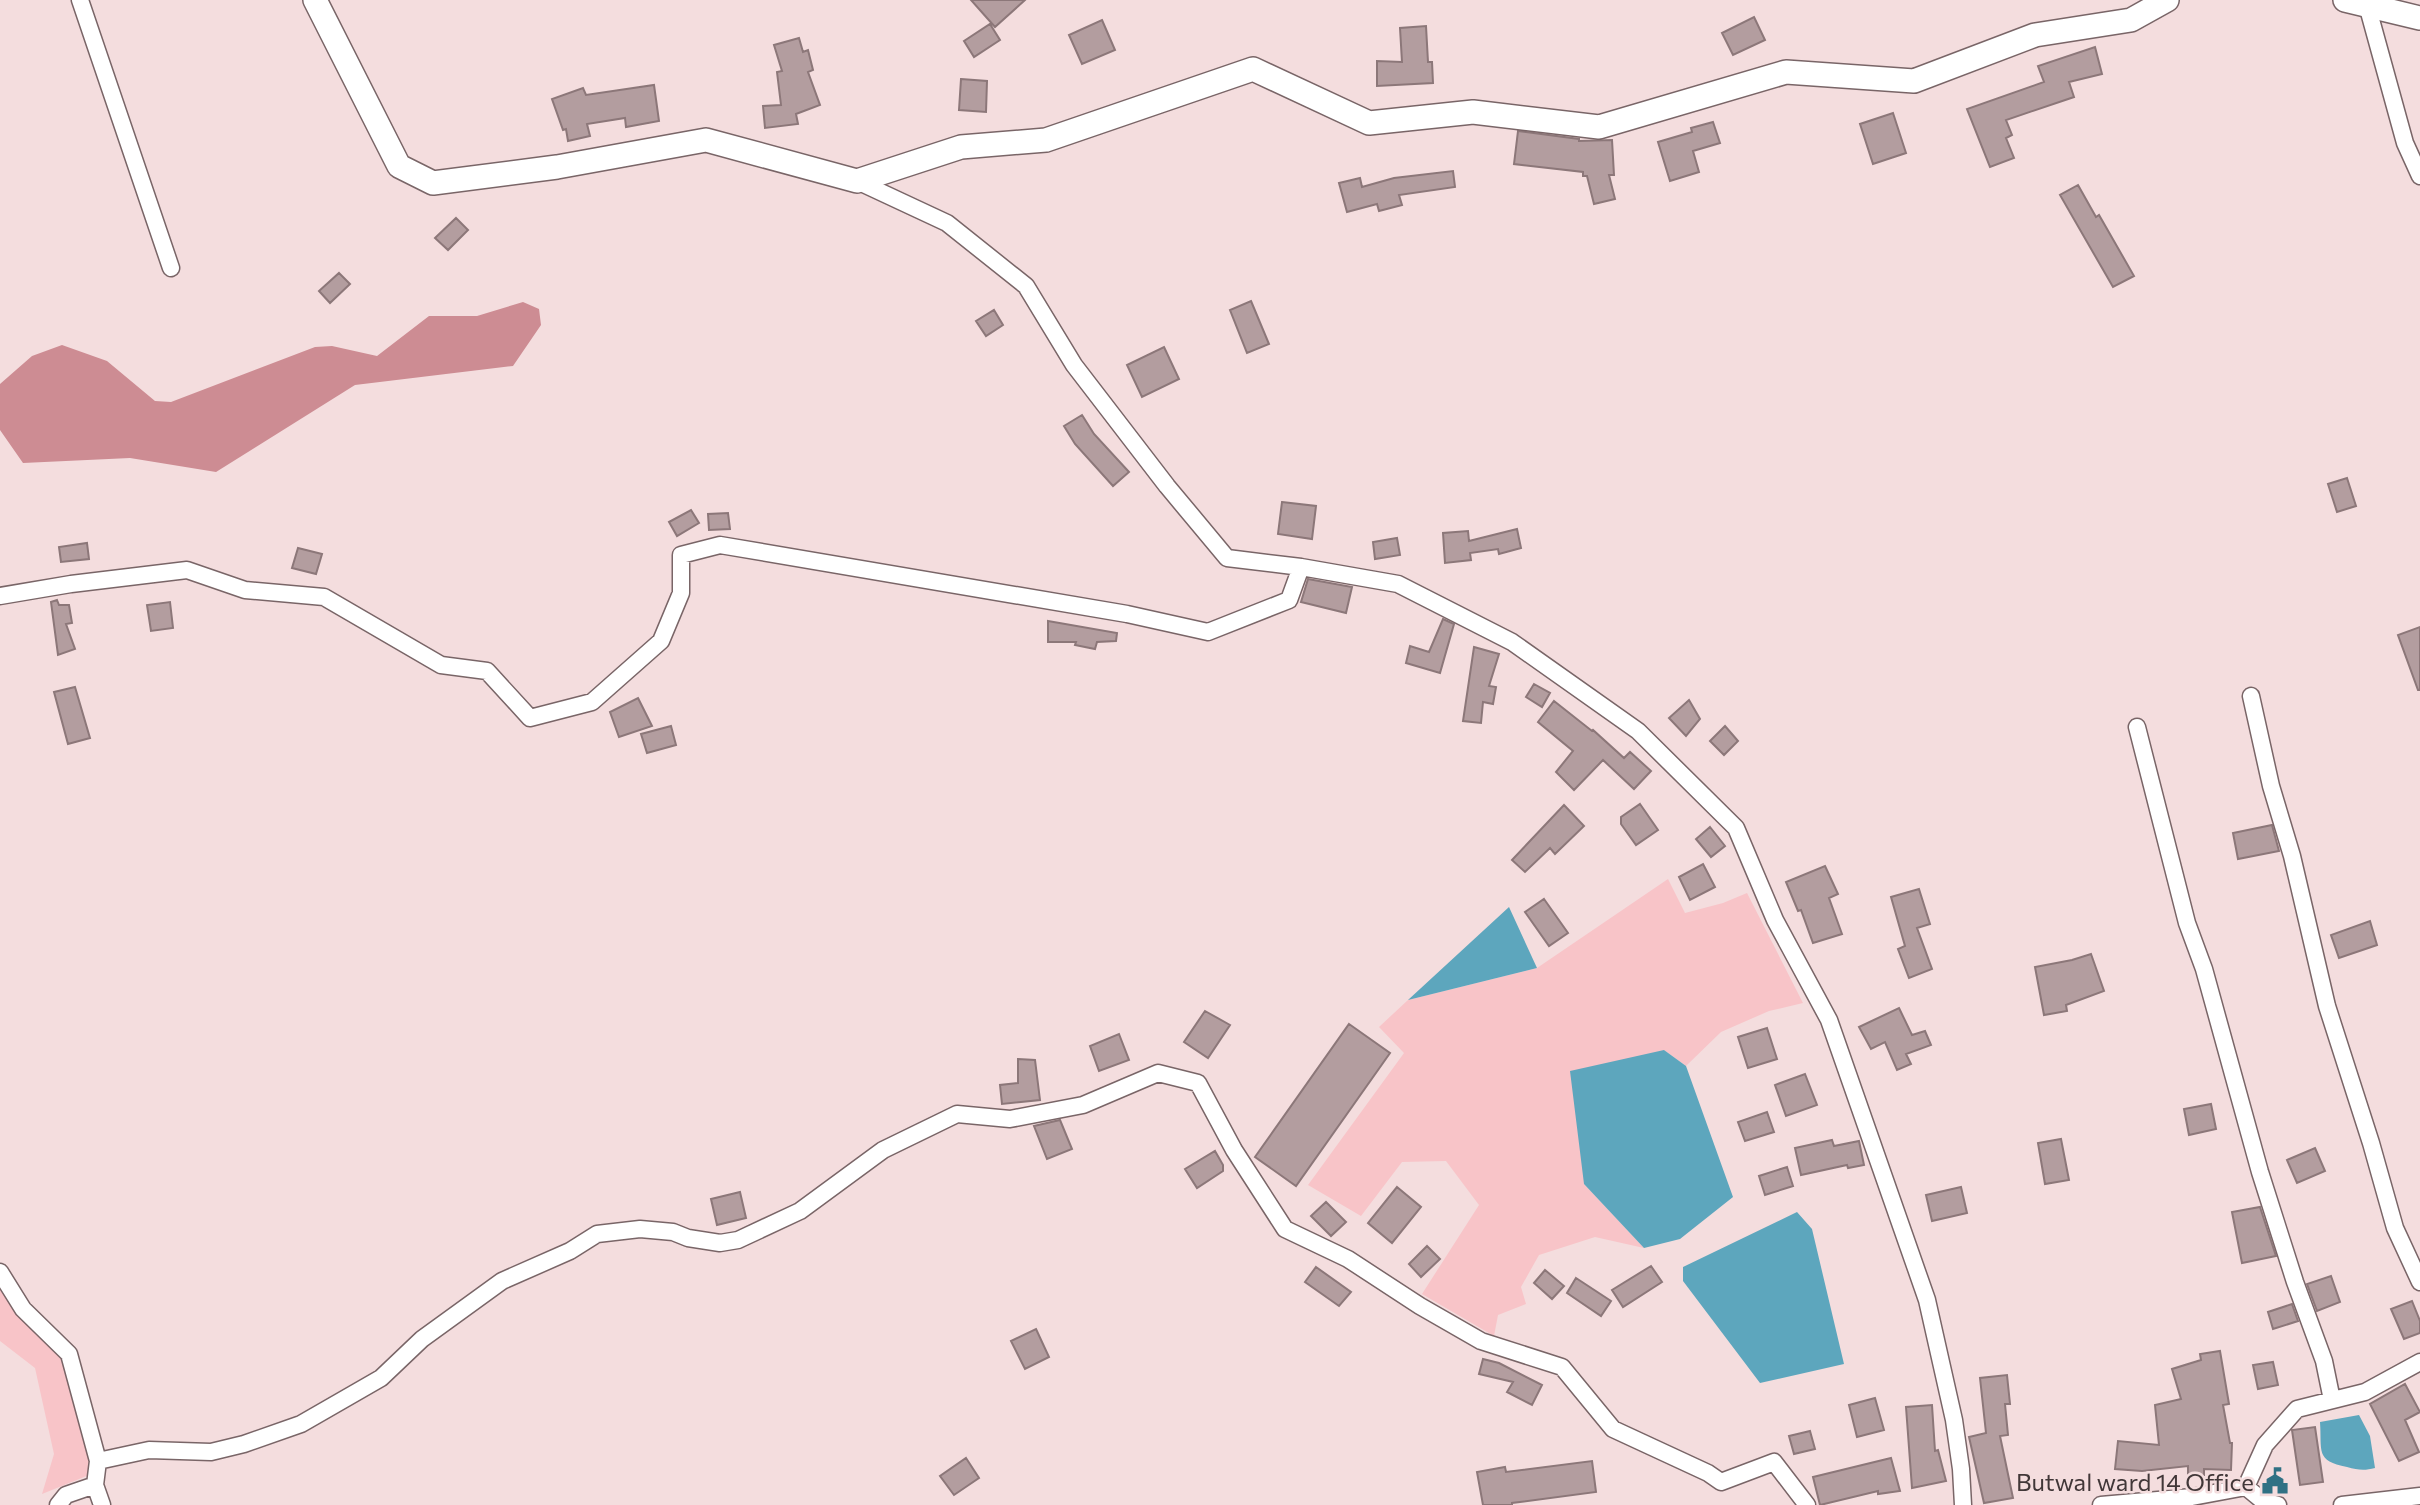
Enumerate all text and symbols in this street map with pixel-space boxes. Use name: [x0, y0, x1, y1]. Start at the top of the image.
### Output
public building icon: Butwal ward 14 Office: [2260, 1466, 2290, 1496]
place label: Butwal ward 14 Office: [2016, 1467, 2254, 1496]

